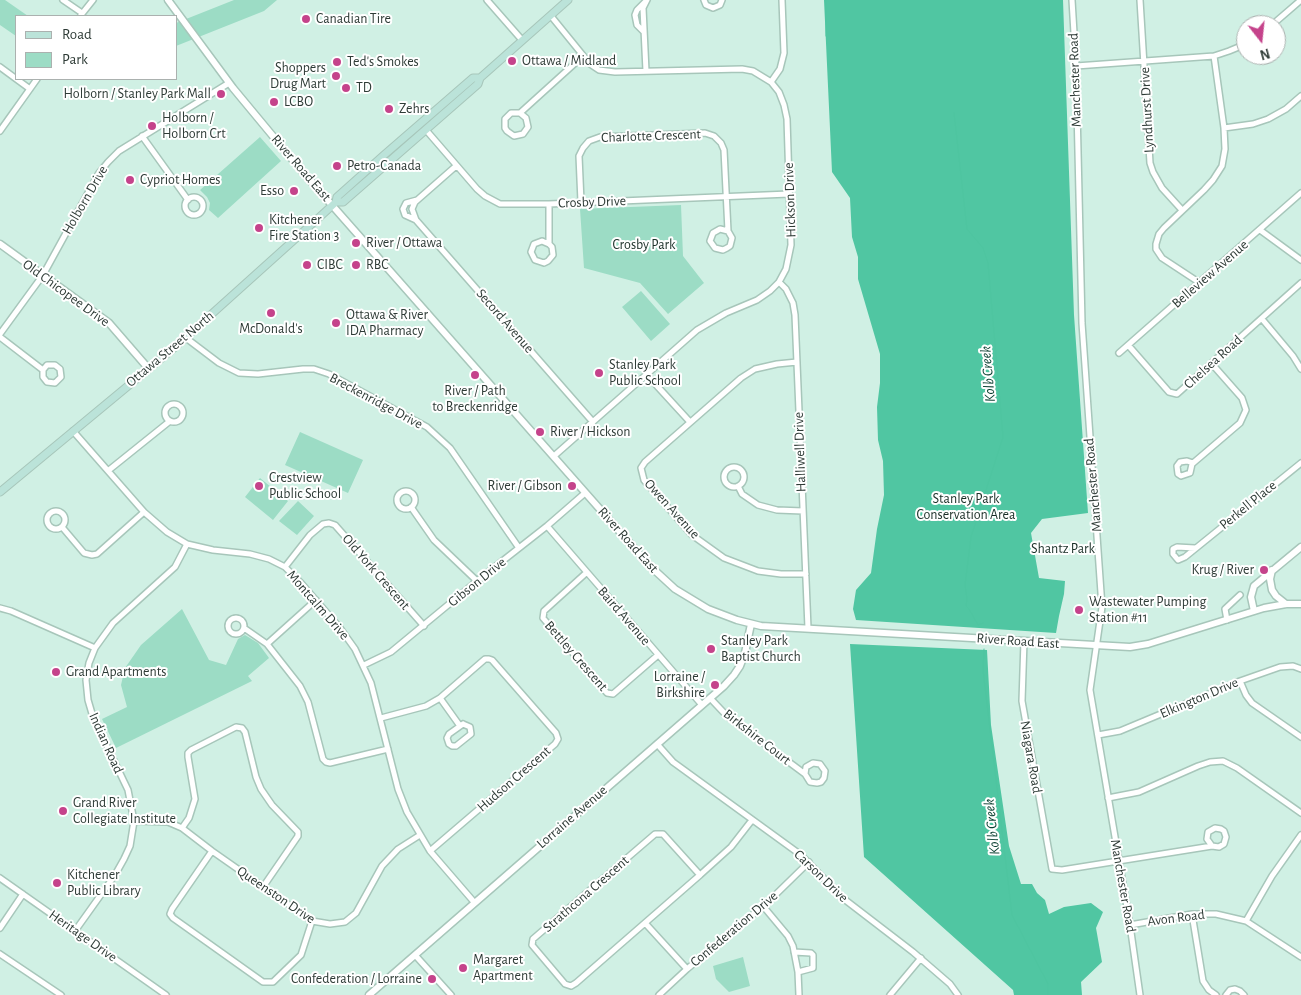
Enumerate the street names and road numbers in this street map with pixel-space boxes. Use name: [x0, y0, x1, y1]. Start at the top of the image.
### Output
street label: Manchester Road: [1065, 33, 1085, 127]
street label: Lyndhurst Drive: [1136, 67, 1158, 153]
street label: Charlotte Crescent: [601, 126, 701, 146]
street label: River Road East: [267, 131, 335, 205]
street label: Hickson Drive: [780, 162, 800, 238]
street label: Holborn Drive: [59, 163, 111, 237]
street label: Crosby Drive: [558, 192, 626, 212]
street label: Belleview Avenue: [1168, 236, 1252, 312]
street label: Old Chicopee Drive: [19, 256, 113, 330]
street label: Secord Avenue: [472, 285, 538, 357]
street label: Ottawa Street North: [123, 307, 217, 391]
street label: Chelsea Road: [1180, 331, 1246, 393]
street label: Breckenridge Drive: [326, 369, 426, 433]
street label: Halliwell Drive: [790, 412, 810, 492]
street label: Manchester Road: [1081, 437, 1105, 533]
street label: Owen Avenue: [641, 476, 703, 542]
street label: Perkell Place: [1216, 477, 1280, 533]
street label: River Road East: [594, 504, 662, 576]
street label: Old York Crescent: [338, 531, 414, 613]
street label: Gibson Drive: [445, 554, 509, 610]
street label: Montcalm Drive: [283, 567, 353, 643]
street label: Baird Avenue: [594, 583, 654, 649]
street label: Bettley Crescent: [541, 617, 611, 695]
street label: River Road East: [976, 630, 1060, 652]
street label: Elkington Drive: [1157, 674, 1241, 722]
street label: Birkshire Court: [720, 706, 794, 768]
street label: Indian Road: [85, 710, 127, 776]
street label: Niagara Road: [1016, 719, 1046, 795]
street label: Hudson Crescent: [474, 743, 554, 815]
street label: Lorraine Avenue: [533, 782, 611, 852]
street label: Manchester Road: [1107, 838, 1139, 934]
street label: Carson Drive: [790, 846, 852, 906]
street label: Strathcona Crescent: [540, 852, 632, 936]
street label: Queenston Drive: [234, 863, 318, 927]
street label: Confederation Drive: [687, 888, 781, 970]
street label: Heritage Drive: [46, 906, 120, 966]
street label: Avon Road: [1146, 906, 1206, 930]

